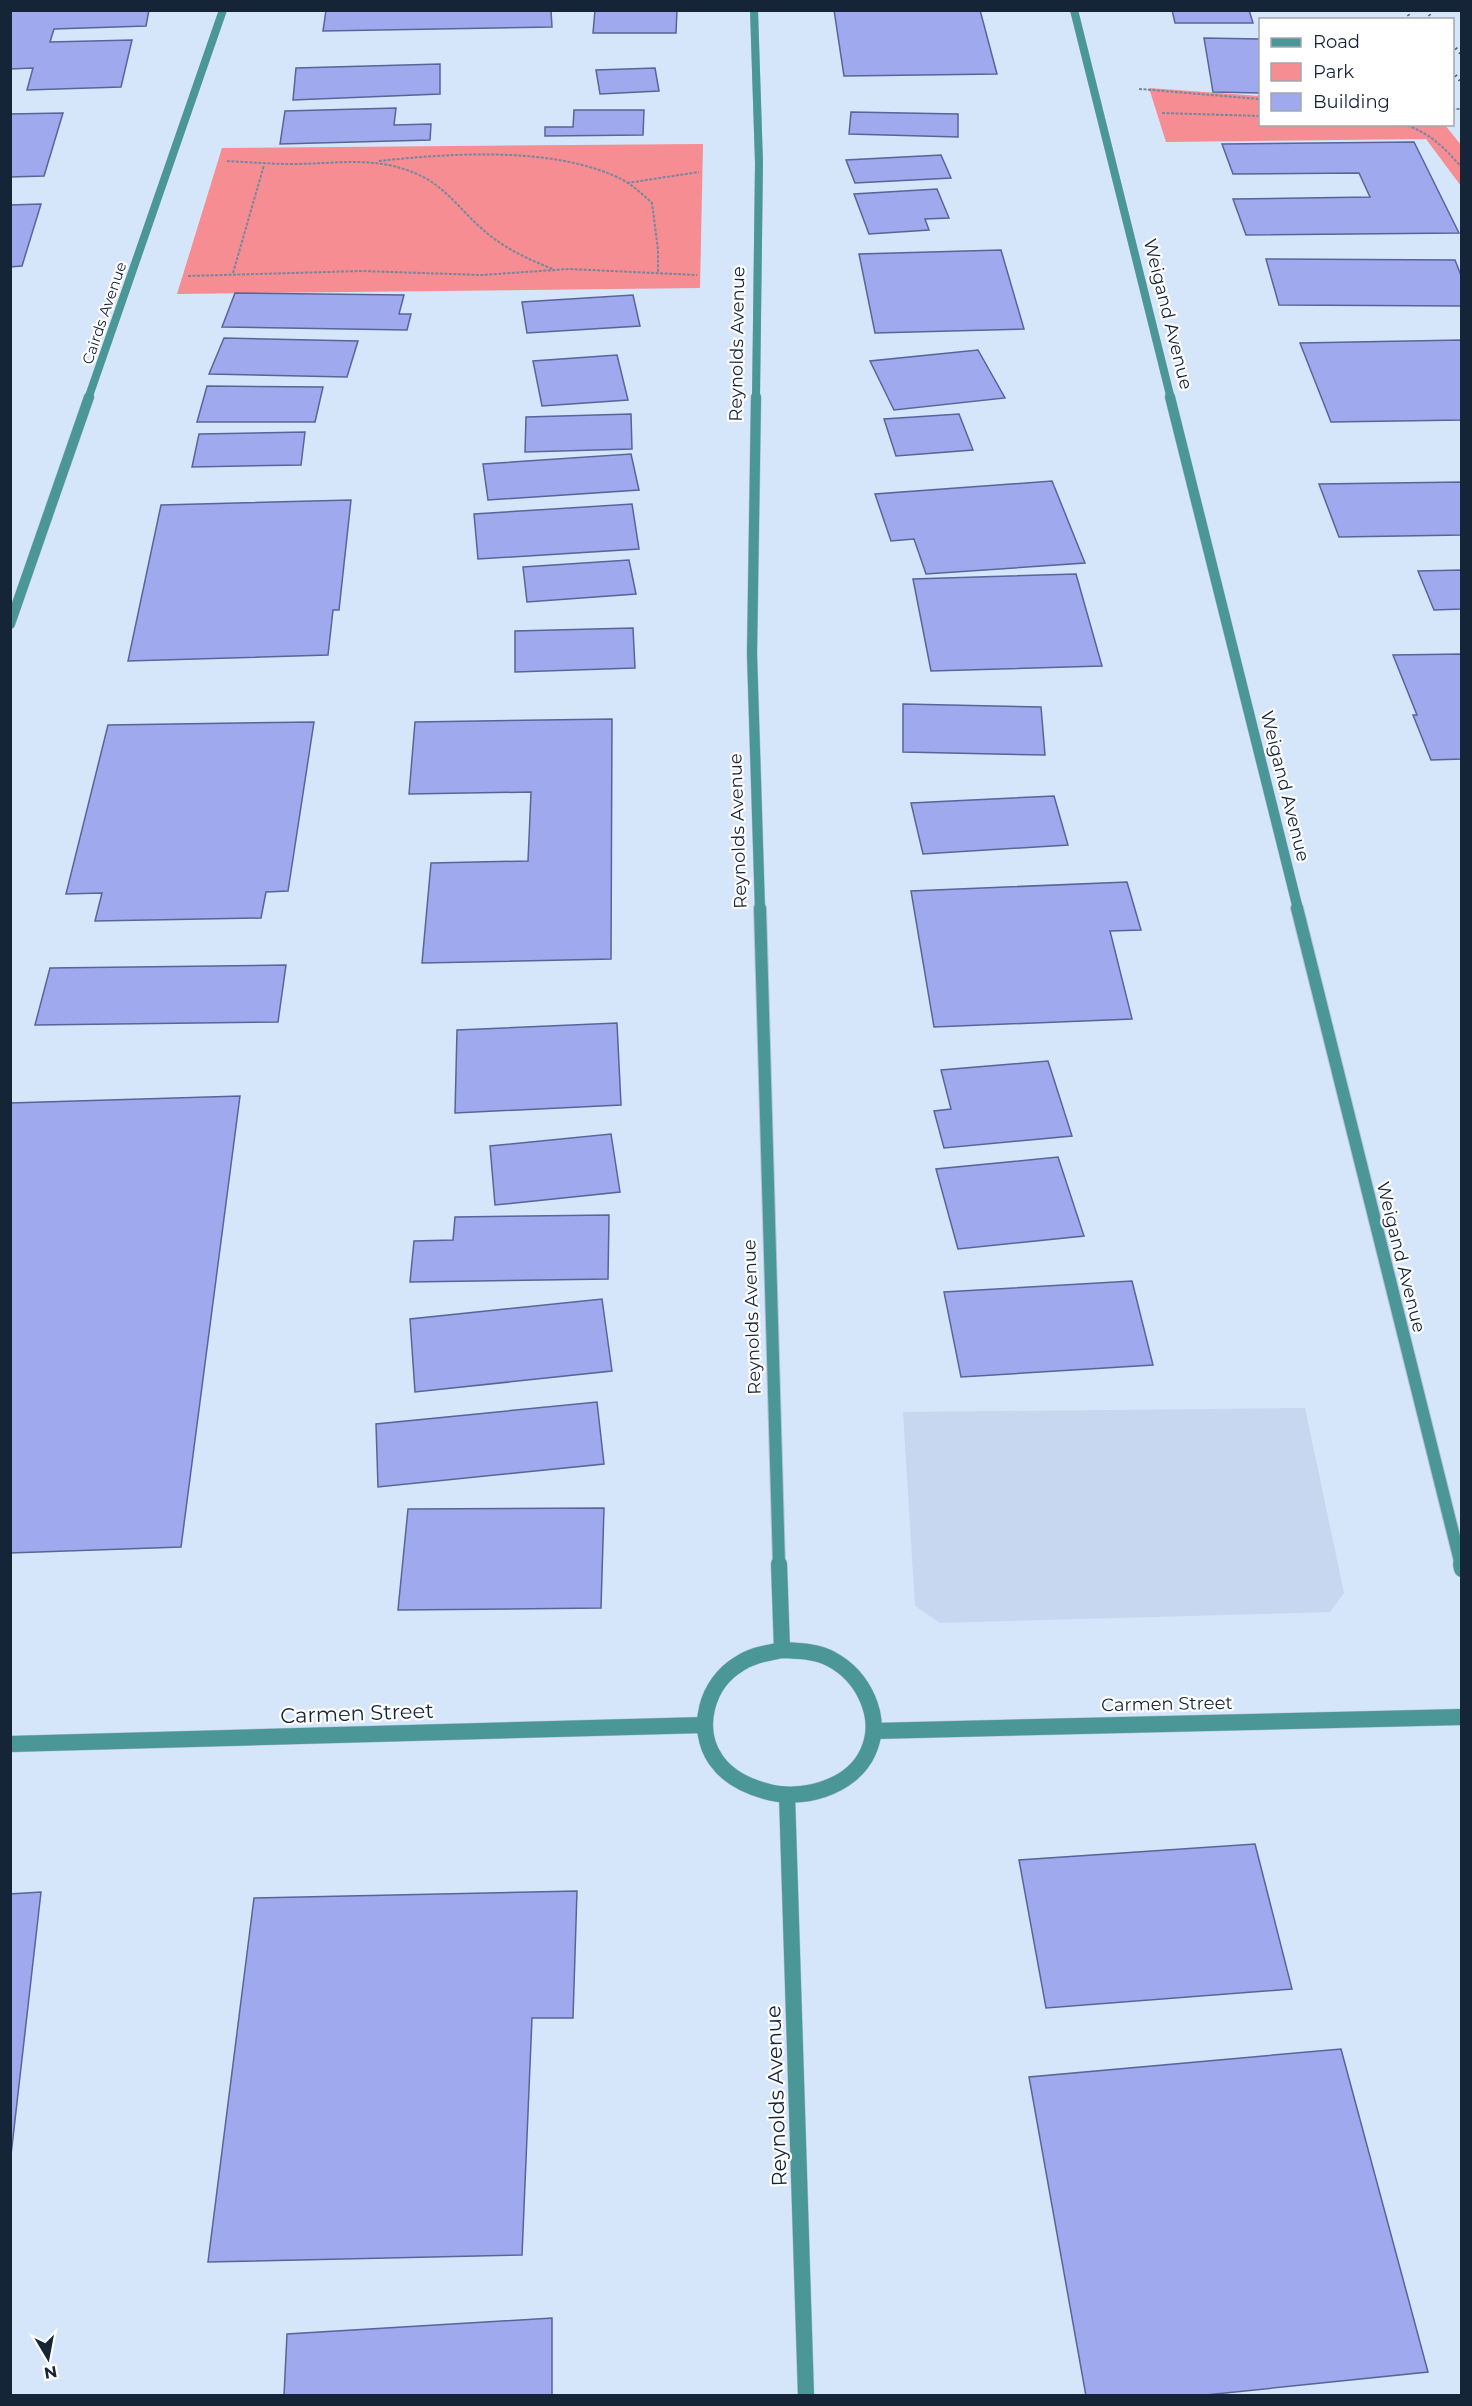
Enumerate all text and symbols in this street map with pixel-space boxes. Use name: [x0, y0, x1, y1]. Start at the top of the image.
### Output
legend: [1259, 18, 1454, 126]
text: Road: [1313, 31, 1360, 53]
text: Park: [1313, 61, 1354, 83]
text: Building: [1313, 91, 1390, 113]
street label: Weigand Avenue: [1139, 236, 1197, 392]
street label: Cairds Avenue: [78, 259, 130, 367]
street label: Reynolds Avenue: [725, 266, 749, 422]
street label: Weigand Avenue: [1256, 708, 1314, 864]
street label: Reynolds Avenue: [724, 753, 752, 909]
street label: Weigand Avenue: [1372, 1179, 1430, 1335]
street label: Reynolds Avenue: [738, 1239, 766, 1395]
street label: Carmen Street: [1101, 1692, 1233, 1716]
street label: Carmen Street: [280, 1698, 434, 1728]
street label: Reynolds Avenue: [760, 2005, 792, 2187]
north arrow: [18, 2328, 78, 2388]
text: N: [42, 2362, 59, 2383]

